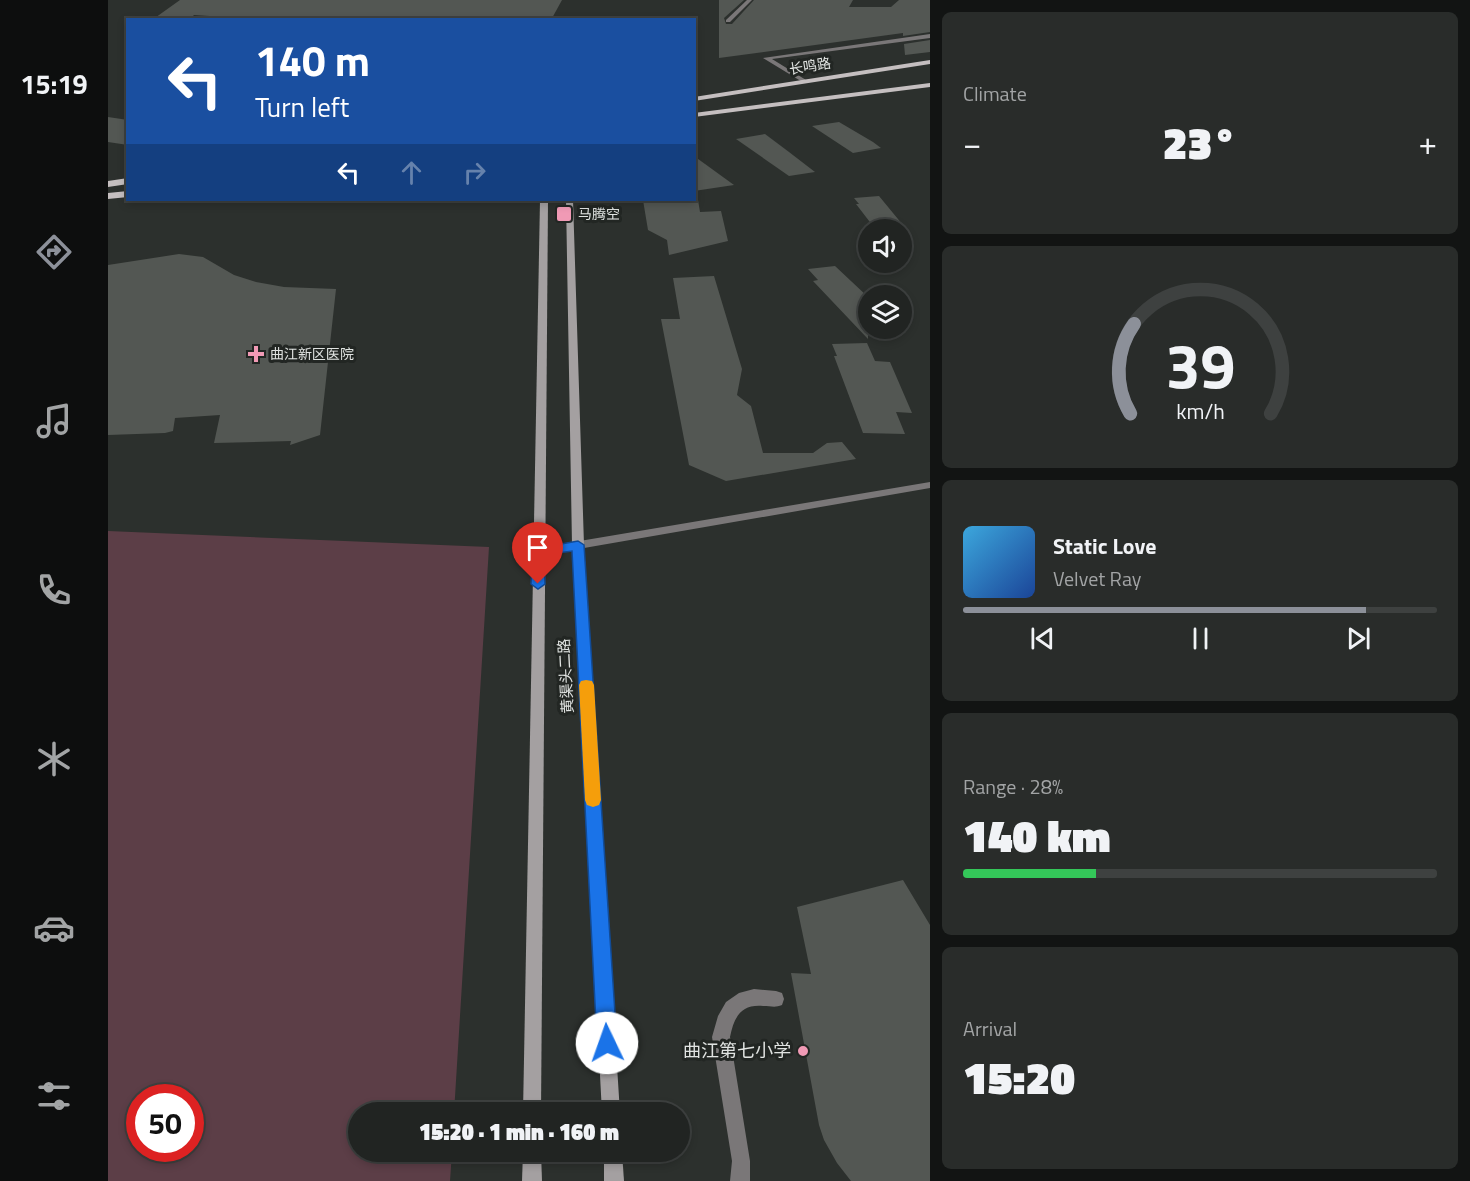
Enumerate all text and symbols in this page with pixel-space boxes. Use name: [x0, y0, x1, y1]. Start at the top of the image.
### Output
text: 140 m: [255, 28, 370, 92]
icon: left: [156, 42, 234, 120]
street label: 长鸣路: [788, 52, 832, 79]
text: 15:19: [20, 63, 88, 104]
text: Climate: [963, 78, 1027, 109]
text: Turn left: [255, 86, 349, 127]
text: 23°: [1163, 108, 1237, 176]
text: −: [963, 118, 981, 168]
text: +: [1419, 118, 1437, 168]
icon: left: [332, 156, 365, 189]
icon: ahead: [395, 156, 428, 189]
icon: right: [458, 156, 491, 189]
place label: 马腾空: [578, 203, 620, 224]
marker: 马腾空: [555, 205, 573, 223]
map controls: [858, 219, 912, 339]
button: sound: [858, 219, 912, 273]
icon: directions: [33, 231, 75, 273]
button: layers: [858, 285, 912, 339]
text: 39: [1165, 317, 1235, 412]
place label: 曲江新区医院: [270, 343, 354, 364]
marker: 曲江新区医院: [247, 345, 265, 363]
text: km/h: [1176, 395, 1224, 427]
icon: music: [33, 400, 75, 442]
pin: [512, 522, 563, 584]
text: Static Love: [1053, 529, 1156, 563]
icon: arrive: [521, 531, 554, 564]
text: Velvet Ray: [1053, 563, 1142, 594]
icon: phone: [33, 569, 75, 611]
icon: previous: [1026, 622, 1059, 655]
icon: pause: [1184, 622, 1217, 655]
icon: next: [1342, 622, 1375, 655]
street label: 黄渠头二路: [552, 638, 579, 714]
icon: climate: [33, 738, 75, 780]
text: Range · 28%: [963, 771, 1063, 802]
text: 140 km: [963, 801, 1111, 869]
icon: car: [33, 907, 75, 949]
position arrow: [575, 1011, 639, 1075]
text: Arrival: [963, 1013, 1017, 1044]
place label: 曲江第七小学: [683, 1037, 791, 1064]
text: 15:20: [963, 1043, 1075, 1111]
marker: 曲江第七小学: [796, 1044, 810, 1058]
icon: filters: [33, 1075, 75, 1117]
speed limit sign: 50: [126, 1084, 204, 1162]
text: 15:20 · 1 min · 160 m: [419, 1115, 619, 1149]

